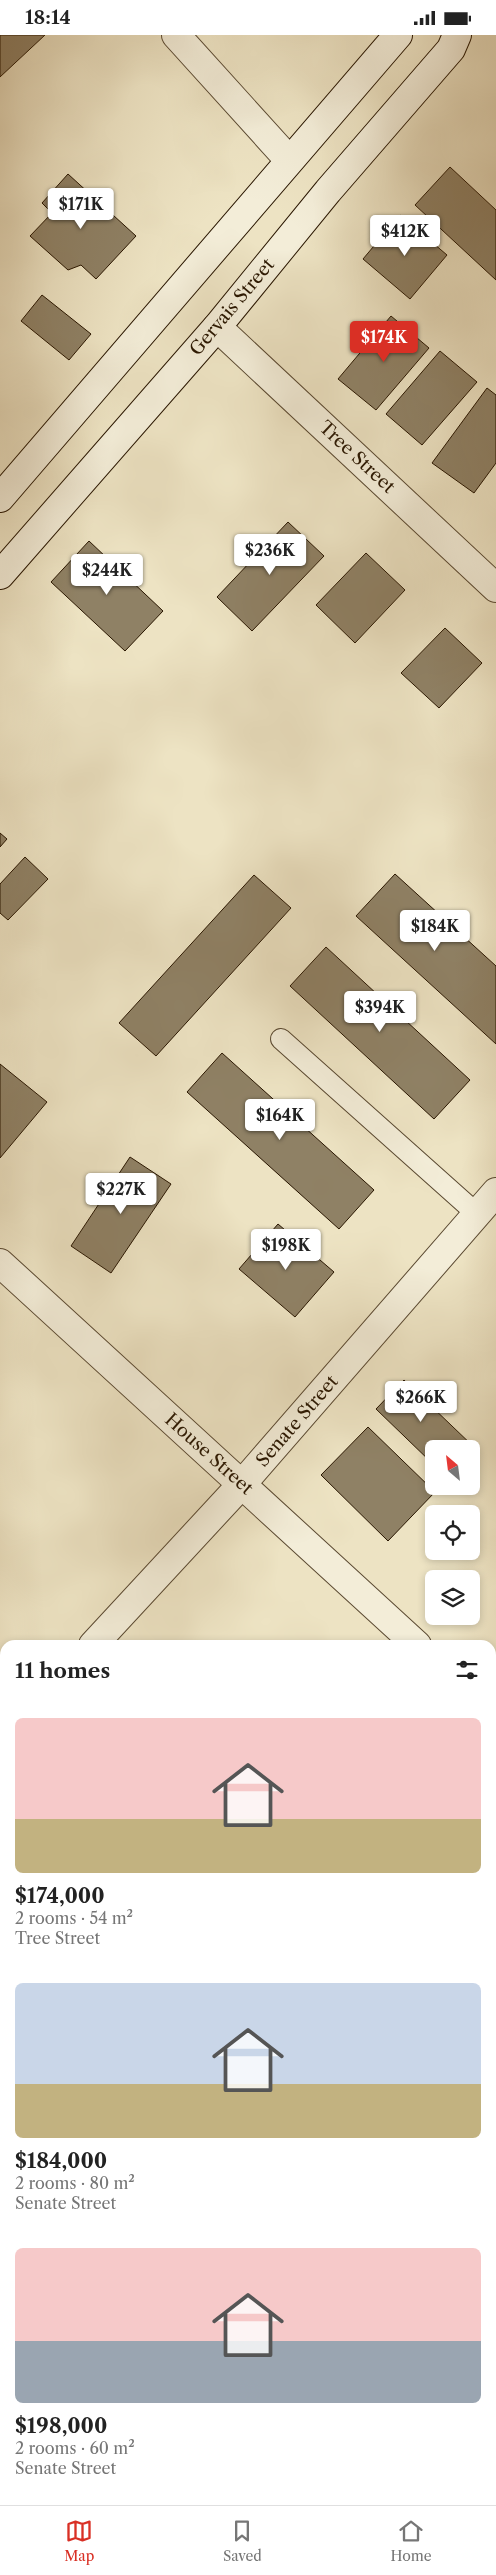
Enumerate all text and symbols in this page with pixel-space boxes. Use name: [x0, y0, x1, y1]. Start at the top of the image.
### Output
text: 18:14: [25, 6, 71, 29]
pin: $171K: [46, 187, 116, 230]
text: $171K: [59, 194, 103, 214]
pin: $412K: [370, 215, 440, 257]
text: $412K: [381, 221, 429, 241]
street label: Gervais Street: [185, 253, 279, 360]
pin: $174K: [349, 321, 419, 363]
text: $174K: [361, 327, 407, 347]
street label: Tree Street: [315, 416, 400, 498]
pin: $236K: [235, 533, 305, 576]
text: $236K: [245, 540, 295, 560]
pin: $244K: [72, 553, 142, 596]
text: $244K: [82, 560, 132, 580]
pin: $184K: [400, 909, 470, 952]
text: $184K: [411, 916, 459, 936]
pin: $394K: [345, 991, 415, 1033]
text: $394K: [355, 997, 405, 1017]
pin: $164K: [245, 1099, 315, 1141]
text: $164K: [256, 1105, 304, 1125]
pin: $227K: [86, 1173, 156, 1215]
text: $227K: [97, 1179, 145, 1199]
pin: $198K: [251, 1229, 321, 1271]
text: $198K: [262, 1235, 310, 1255]
street label: Senate Street: [251, 1370, 343, 1471]
pin: $266K: [386, 1381, 456, 1423]
text: $266K: [396, 1387, 446, 1407]
street label: House Street: [160, 1409, 258, 1500]
north arrow: [425, 1440, 480, 1495]
map controls: [425, 1440, 480, 1625]
button: locate: [425, 1505, 480, 1560]
button: layers: [425, 1570, 480, 1625]
icon: filters: [453, 1656, 481, 1684]
text: 11 homes: [15, 1658, 110, 1683]
icon: home: [203, 1750, 293, 1840]
text: $174,000: [15, 1883, 105, 1908]
text: 2 rooms · 54 m²: [15, 1908, 133, 1928]
text: Tree Street: [15, 1928, 100, 1948]
icon: home: [203, 2015, 293, 2105]
text: $184,000: [15, 2148, 107, 2173]
text: 2 rooms · 80 m²: [15, 2173, 135, 2193]
text: Senate Street: [15, 2193, 116, 2213]
icon: home: [203, 2280, 293, 2370]
text: $198,000: [15, 2413, 107, 2438]
text: 2 rooms · 60 m²: [15, 2438, 135, 2458]
text: Senate Street: [15, 2458, 116, 2478]
tab: Map: [64, 2517, 94, 2565]
tab: Saved: [223, 2517, 262, 2565]
tab: Home: [391, 2517, 432, 2565]

